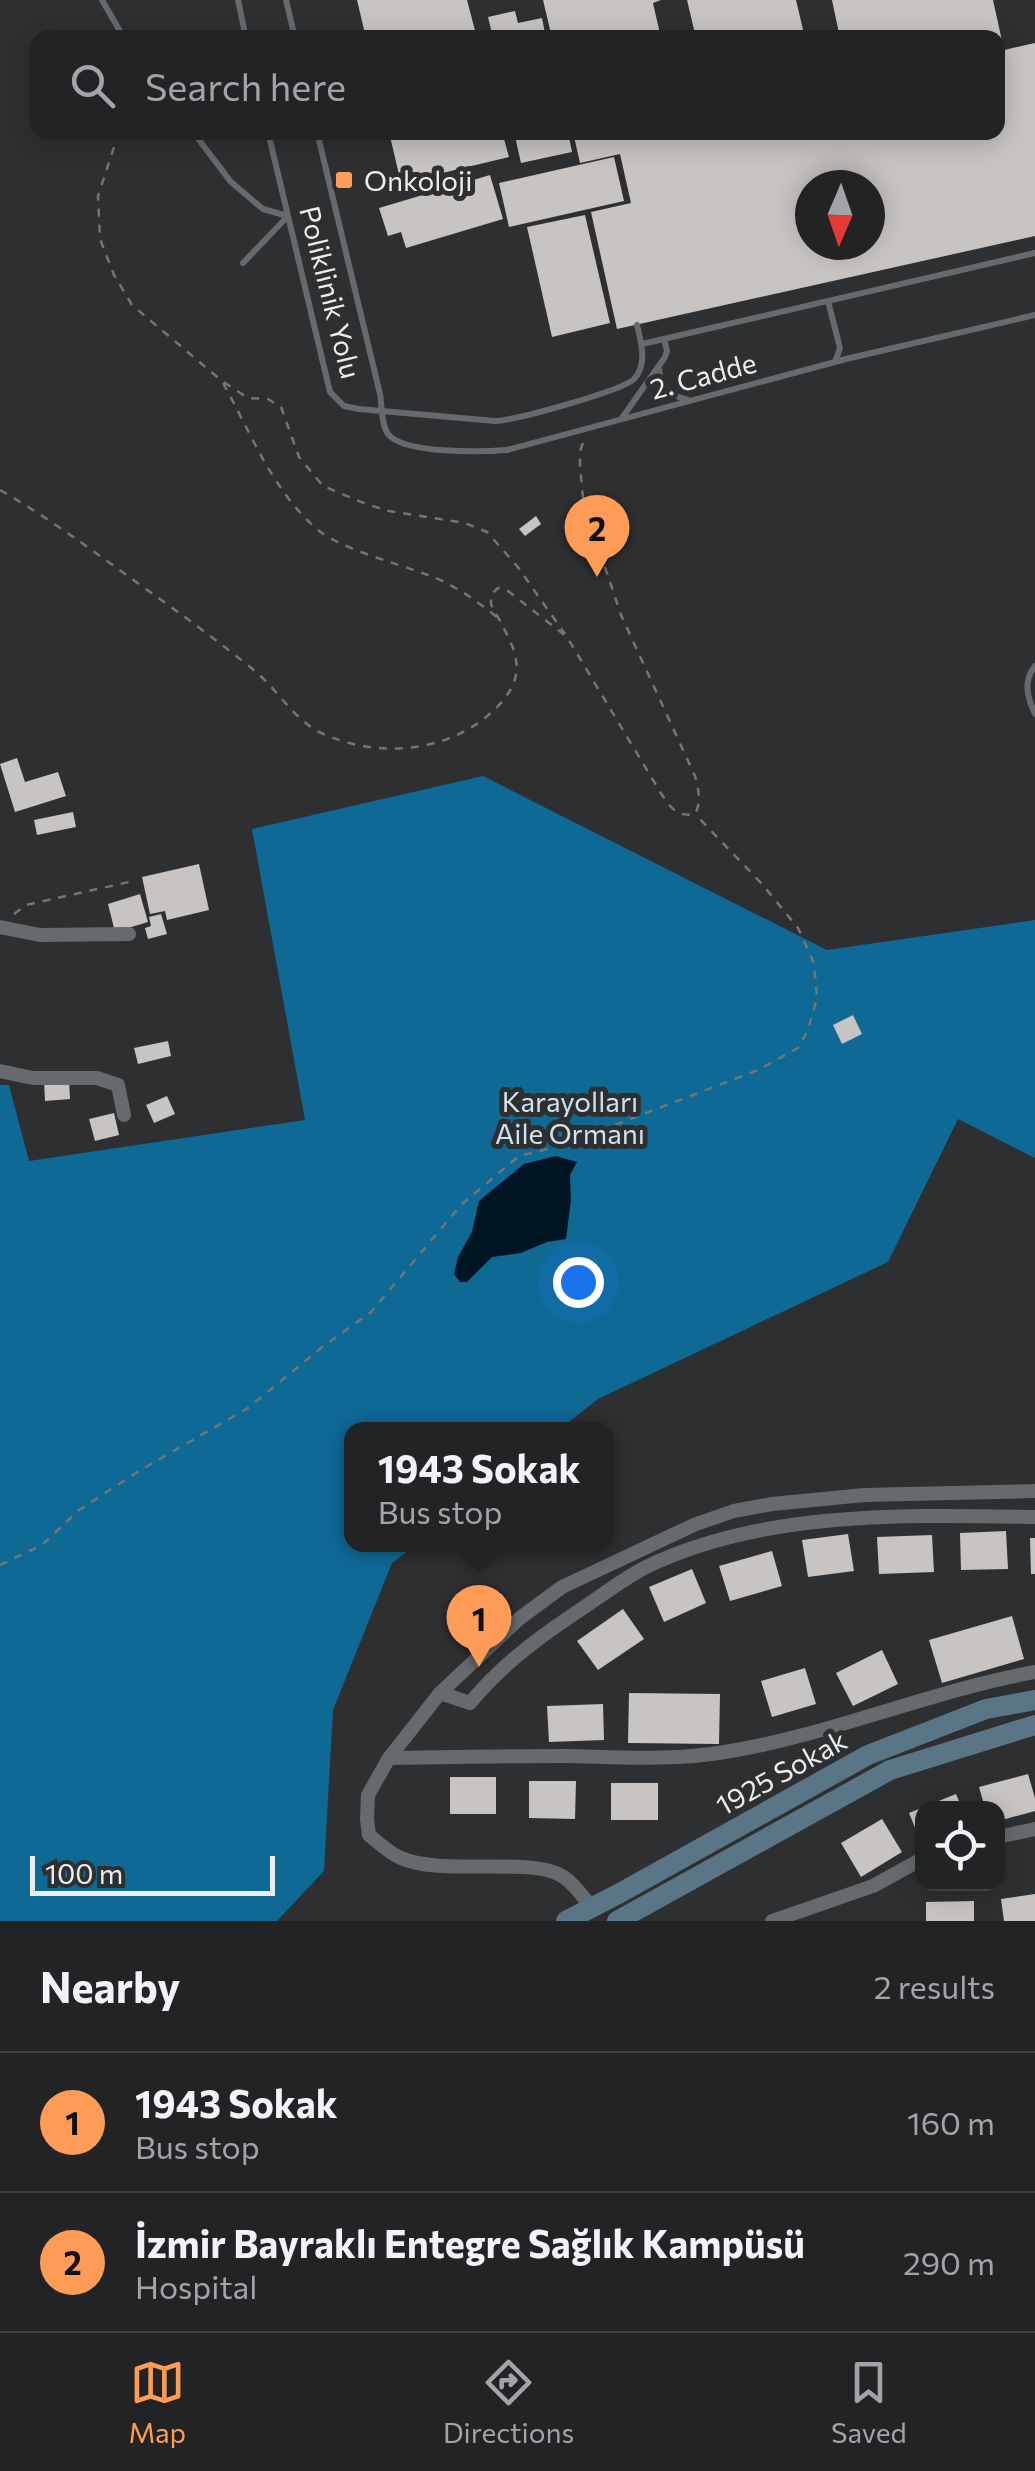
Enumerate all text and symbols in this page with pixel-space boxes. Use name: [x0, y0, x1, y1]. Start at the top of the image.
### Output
search box: [30, 30, 1005, 140]
icon: search: [65, 58, 120, 113]
text: Search here: [145, 62, 346, 109]
place label: Onkoloji: [364, 163, 472, 197]
marker: Onkoloji: [333, 169, 355, 191]
north arrow: [795, 170, 885, 260]
street label: Poliklinik Yolu: [293, 202, 369, 382]
street label: 2. Cadde: [646, 345, 760, 405]
pin: 2: [564, 494, 630, 577]
park label: Karayolları Aile Ormanı: [495, 1084, 645, 1150]
your location: [553, 1257, 604, 1308]
popup: [344, 1422, 614, 1552]
text: 1943 Sokak: [378, 1444, 580, 1491]
text: Bus stop: [378, 1491, 502, 1531]
pin: 1: [446, 1584, 512, 1667]
street label: 1925 Sokak: [710, 1722, 852, 1822]
map controls: [915, 1801, 1005, 1891]
button: locate: [915, 1801, 1005, 1891]
scale bar: [30, 1851, 275, 1896]
text: 100 m: [45, 1856, 123, 1890]
text: Nearby: [40, 1960, 180, 2012]
text: 2 results: [874, 1966, 995, 2006]
text: 1943 Sokak: [135, 2079, 338, 2126]
text: 1: [65, 2102, 80, 2142]
text: 160 m: [907, 2102, 995, 2142]
text: Bus stop: [135, 2126, 260, 2166]
text: İzmir Bayraklı Entegre Sağlık Kampüsü: [135, 2219, 805, 2266]
text: 2: [63, 2242, 82, 2282]
text: 290 m: [903, 2242, 995, 2282]
text: Hospital: [135, 2266, 257, 2306]
tab: Map: [128, 2355, 186, 2449]
tab: Directions: [443, 2355, 574, 2449]
tab: Saved: [831, 2355, 907, 2449]

